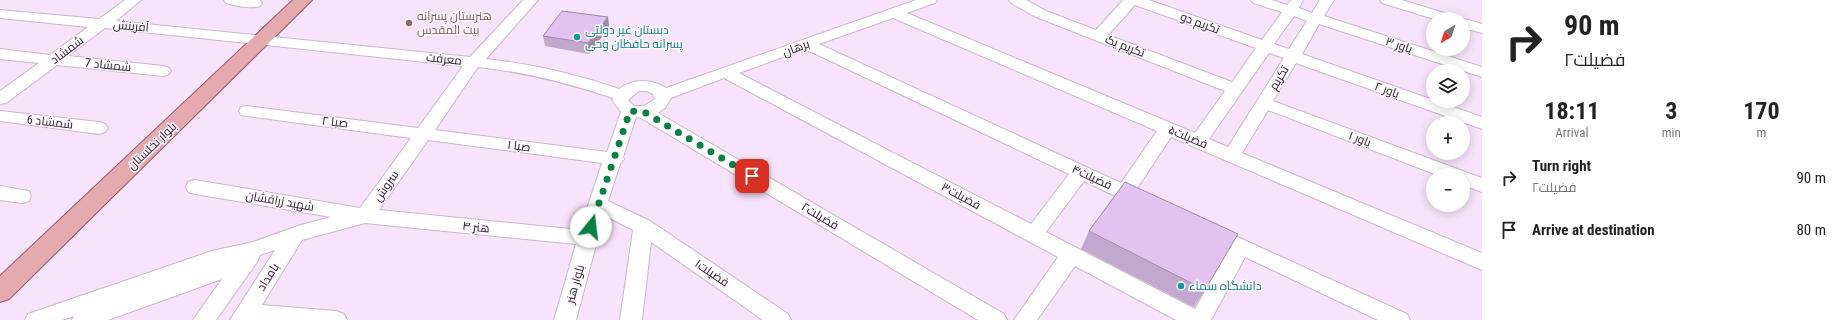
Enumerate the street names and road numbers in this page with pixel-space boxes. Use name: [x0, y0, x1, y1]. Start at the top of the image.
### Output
street label: تکریم دو: [1178, 9, 1222, 38]
street label: آفرینش: [113, 17, 150, 35]
street label: تکریم یک: [1103, 32, 1148, 61]
street label: شمشاد: [48, 33, 86, 67]
street label: یاور ۳: [1384, 34, 1415, 56]
street label: برهان: [781, 37, 811, 59]
street label: معرفت: [425, 50, 463, 68]
street label: شمشاد 7: [84, 56, 132, 74]
street label: تکریم: [1266, 63, 1293, 93]
street label: یاور ۲: [1373, 79, 1402, 101]
street label: شمشاد 6: [26, 112, 74, 132]
street label: صبا ۲: [321, 113, 349, 131]
street label: بلوار نخلستان: [125, 119, 179, 173]
street label: فضیلت۵: [1166, 123, 1210, 151]
street label: یاور ۱: [1347, 128, 1374, 150]
street label: صبا ۱: [507, 138, 531, 154]
street label: فضیلت۴: [1070, 162, 1114, 192]
street label: سروش: [370, 168, 402, 204]
street label: فضیلت۳: [939, 180, 983, 212]
street label: شهید زرافشان: [245, 188, 315, 214]
street label: فضیلت۲: [799, 199, 841, 233]
street label: هنر ۴: [462, 219, 490, 235]
street label: فضیلت۱: [692, 256, 732, 290]
street label: بامداد: [254, 261, 282, 293]
street label: بلوار هنر: [563, 263, 587, 306]

